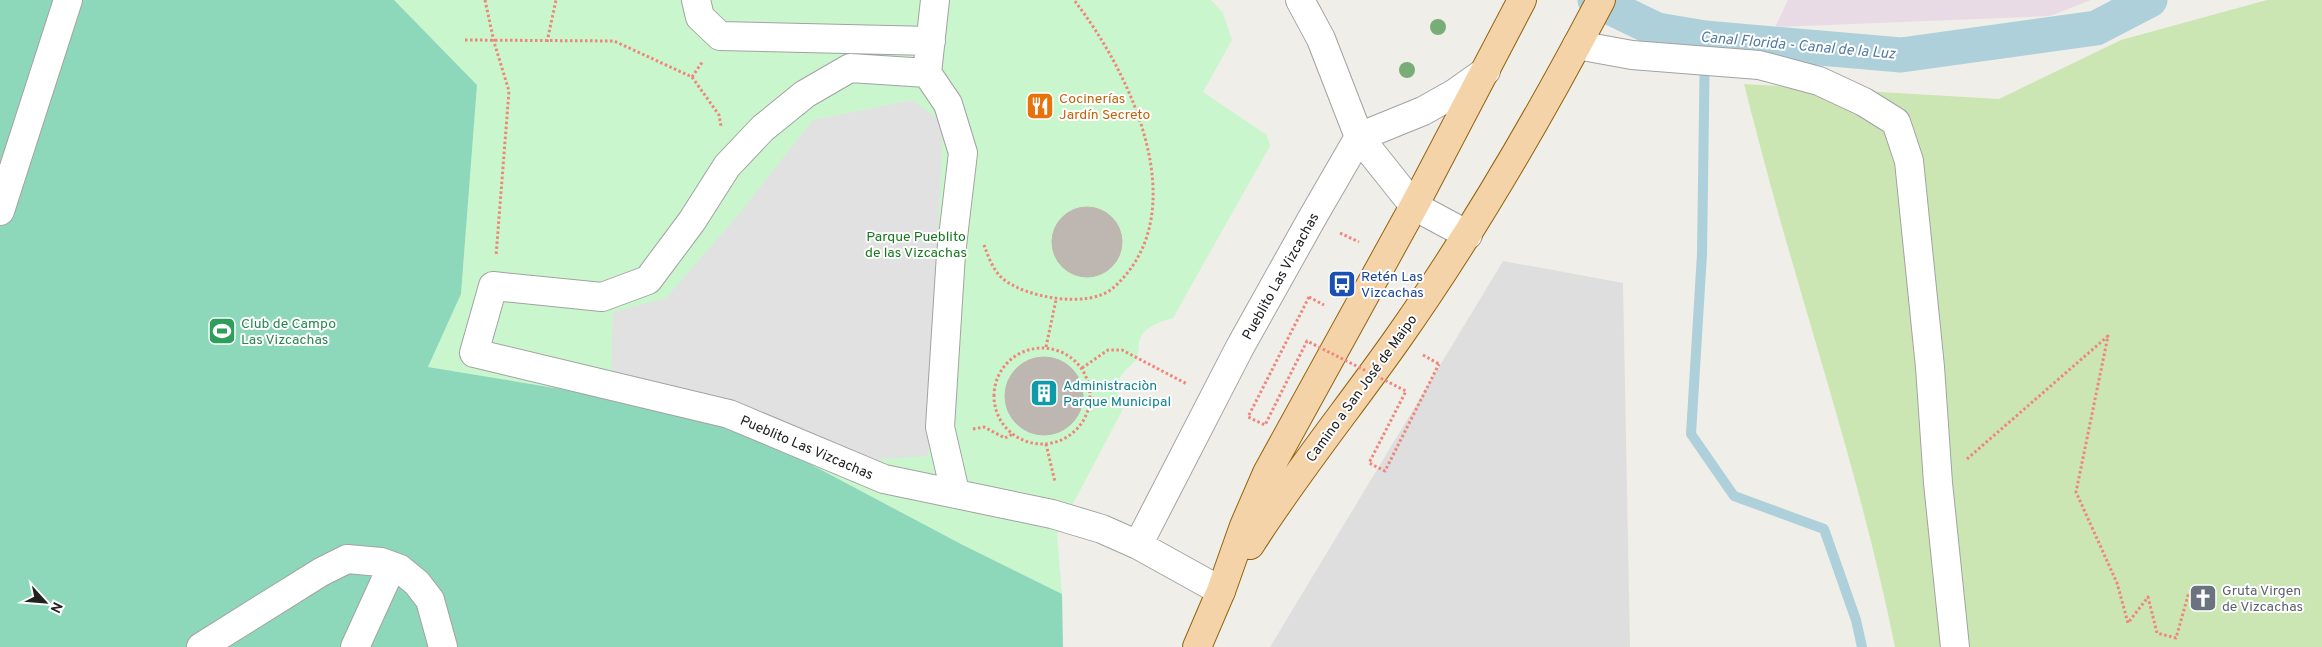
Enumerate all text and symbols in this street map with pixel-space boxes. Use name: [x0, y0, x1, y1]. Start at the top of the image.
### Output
water label: Canal Florida - Canal de la Luz: [1699, 28, 1897, 65]
restaurant icon: Cocinerías Jardín Secreto: [1025, 91, 1055, 121]
place label: Cocinerías Jardín Secreto: [1059, 91, 1150, 124]
street label: Pueblito Las Vizcachas: [1239, 210, 1323, 343]
park label: Parque Pueblito de las Vizcachas: [865, 229, 967, 262]
bus stop icon: Retén Las Vizcachas: [1327, 269, 1357, 299]
place label: Retén Las Vizcachas: [1361, 269, 1424, 302]
street label: Camino a San José de Maipo: [1303, 312, 1421, 466]
sports icon: Club de Campo Las Vizcachas: [207, 316, 237, 346]
place label: Club de Campo Las Vizcachas: [241, 316, 336, 349]
building icon: Administraciòn Parque Municipal: [1029, 378, 1059, 408]
place label: Administraciòn Parque Municipal: [1063, 378, 1171, 411]
street label: Pueblito Las Vizcachas: [737, 413, 875, 484]
north arrow: [20, 577, 70, 627]
church icon: Gruta Virgen de Vizcachas: [2188, 583, 2218, 613]
place label: Gruta Virgen de Vizcachas: [2222, 583, 2303, 616]
text: N: [45, 599, 65, 615]

